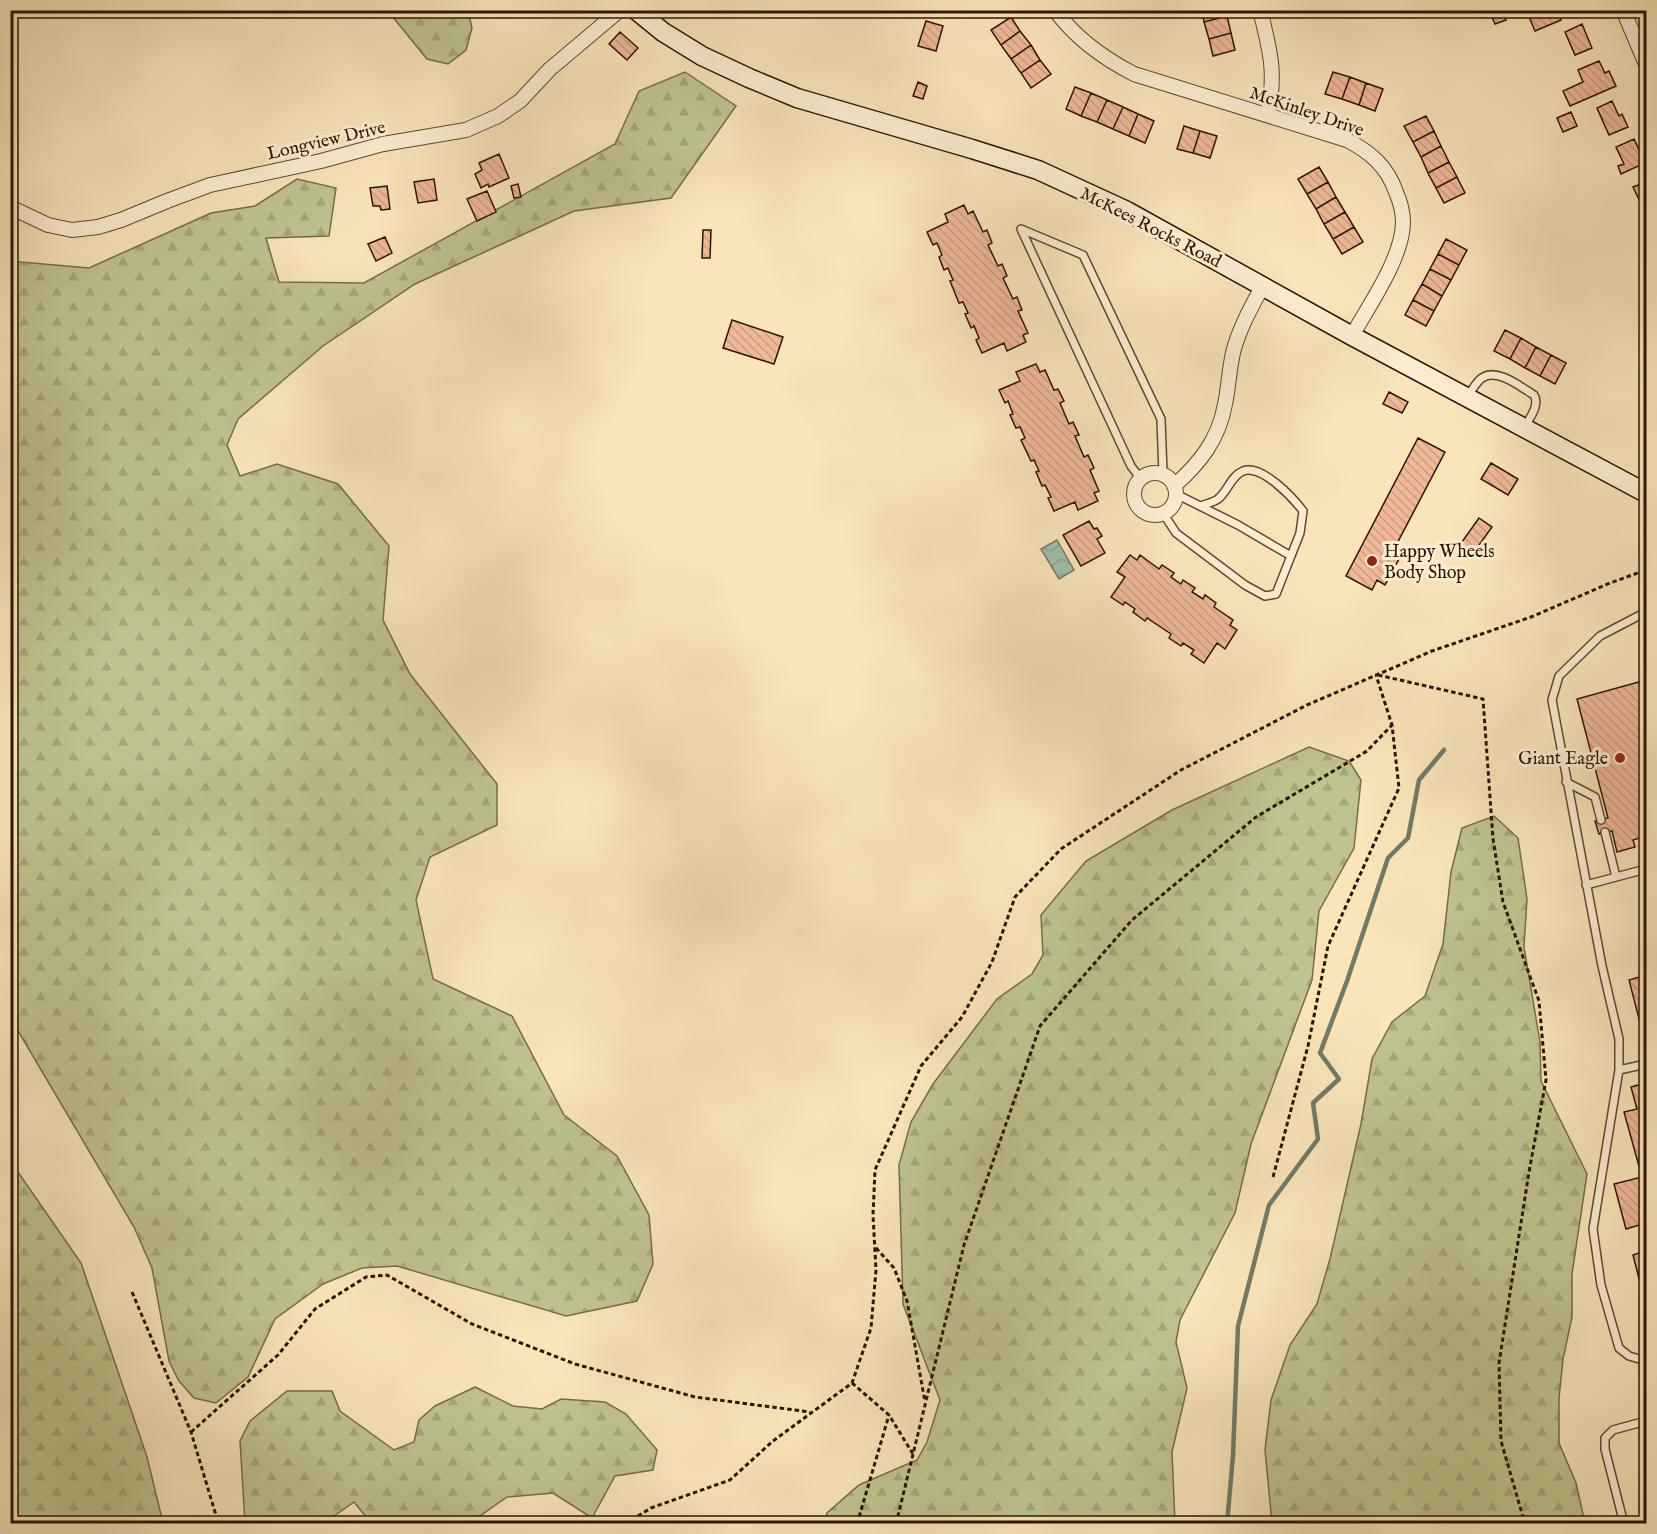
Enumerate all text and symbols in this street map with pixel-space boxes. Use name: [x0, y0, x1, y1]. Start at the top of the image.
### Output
street label: McKinley Drive: [1246, 82, 1367, 143]
street label: Longview Drive: [265, 117, 388, 166]
street label: McKees Rocks Road: [1076, 183, 1225, 274]
place label: Happy Wheels Body Shop: [1384, 541, 1495, 585]
marker: Happy Wheels Body Shop: [1365, 554, 1379, 568]
place label: Giant Eagle: [1518, 748, 1608, 771]
marker: Giant Eagle: [1613, 751, 1627, 765]

